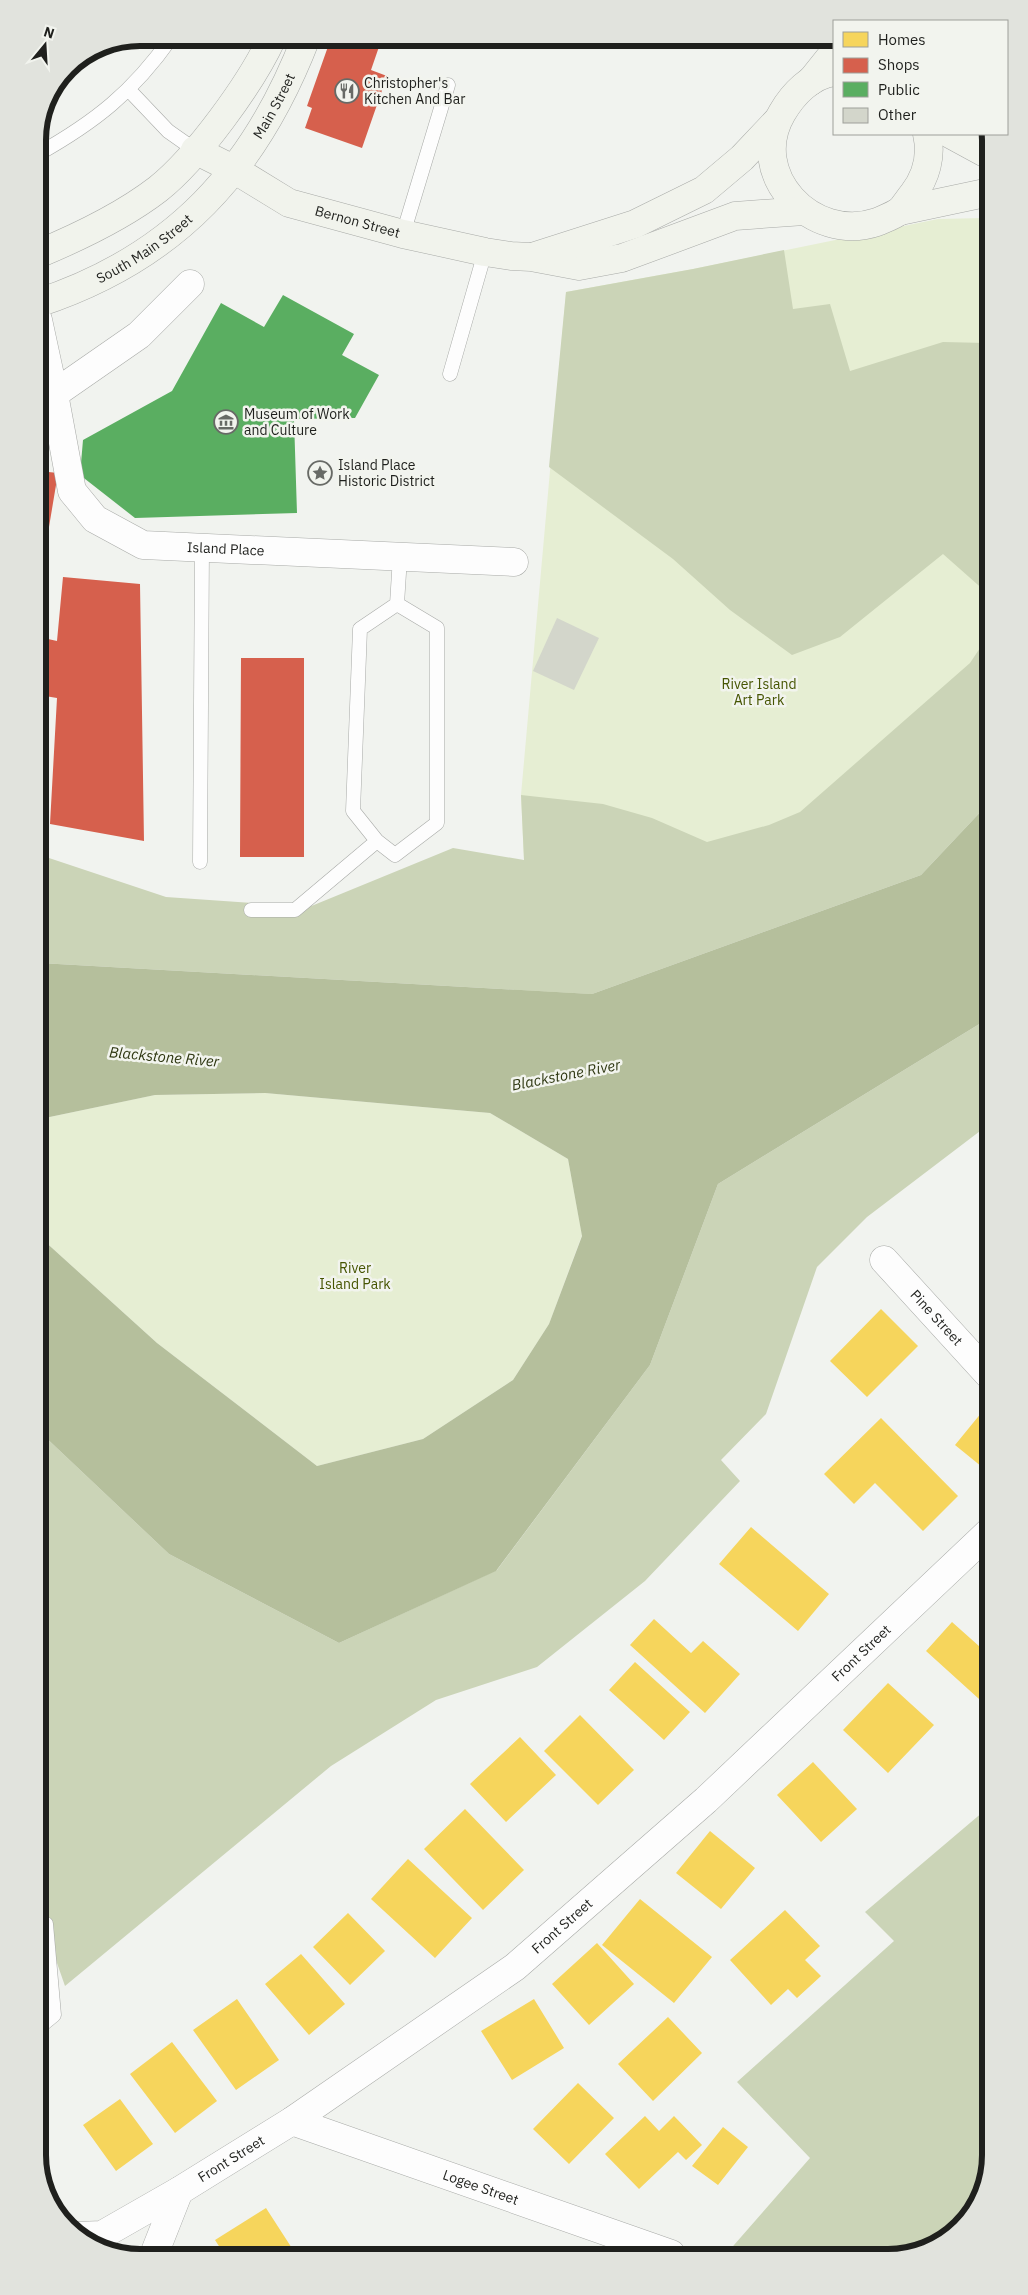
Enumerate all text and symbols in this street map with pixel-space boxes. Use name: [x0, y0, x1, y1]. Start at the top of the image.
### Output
north arrow: [20, 20, 70, 70]
legend: [833, 20, 1008, 135]
text: N: [41, 23, 57, 43]
text: Homes: [878, 30, 926, 49]
text: Shops: [878, 55, 920, 74]
street label: Main Street: [249, 70, 299, 142]
place label: Christopher's Kitchen And Bar: [364, 74, 465, 108]
restaurant icon: Christopher's Kitchen And Bar: [334, 78, 360, 104]
text: Public: [878, 80, 920, 99]
text: Other: [878, 105, 917, 124]
street label: Bernon Street: [313, 201, 402, 242]
street label: South Main Street: [93, 210, 196, 287]
place label: Museum of Work and Culture: [244, 405, 350, 439]
museum icon: Museum of Work and Culture: [213, 409, 239, 435]
place label: Island Place Historic District: [338, 456, 435, 490]
place icon: Island Place Historic District: [307, 460, 333, 486]
street label: Island Place: [187, 538, 265, 560]
park label: River Island Art Park: [721, 675, 797, 709]
water label: Blackstone River: [108, 1042, 220, 1071]
water label: Blackstone River: [510, 1055, 622, 1094]
park label: River Island Park: [319, 1259, 391, 1293]
street label: Pine Street: [907, 1286, 967, 1349]
street label: Front Street: [828, 1621, 895, 1685]
street label: Front Street: [528, 1894, 596, 1957]
street label: Front Street: [194, 2131, 268, 2186]
street label: Logee Street: [440, 2166, 521, 2209]

